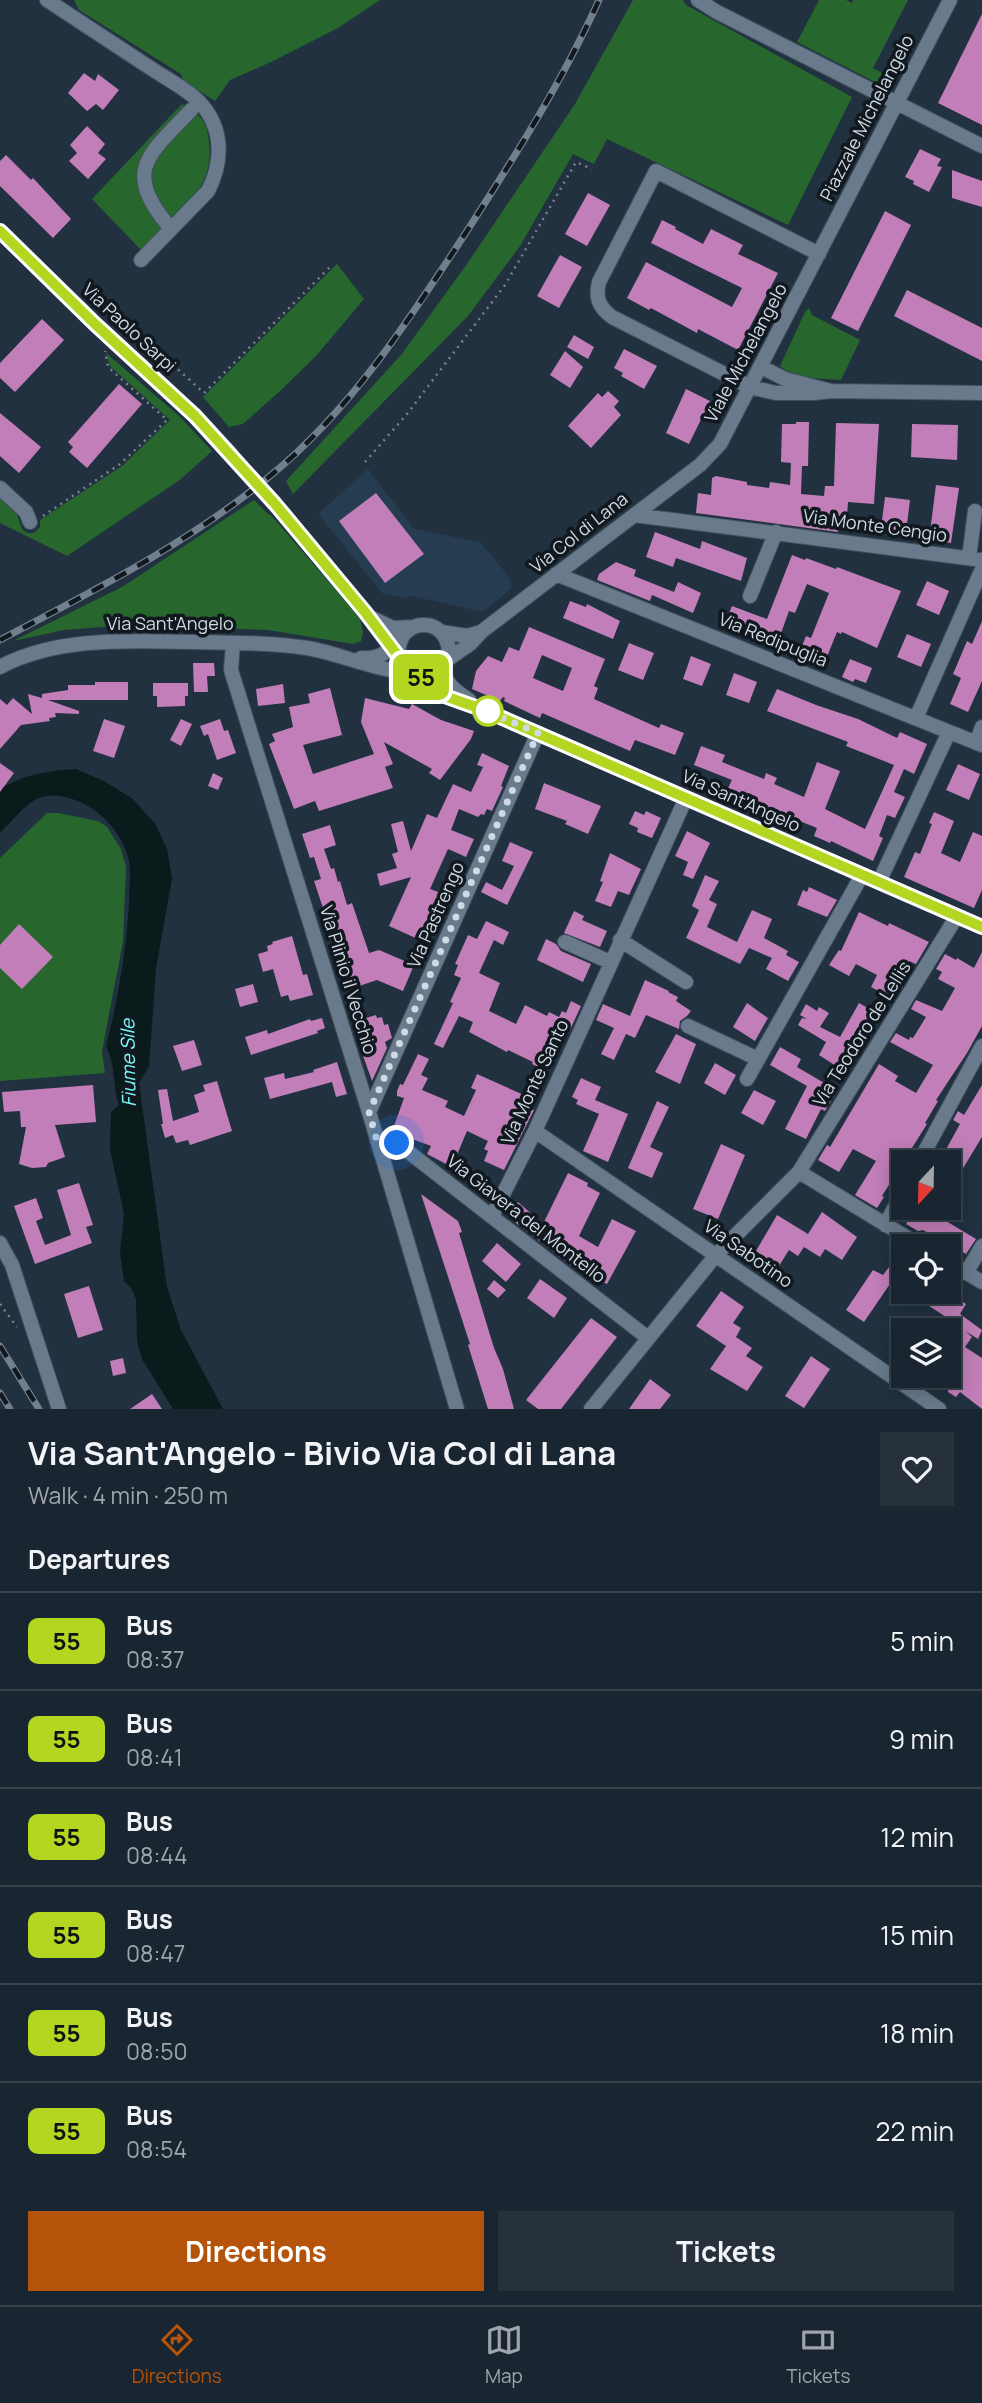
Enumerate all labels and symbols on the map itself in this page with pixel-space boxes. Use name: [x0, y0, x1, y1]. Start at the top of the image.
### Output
street label: Piazzale Michelangelo: [814, 30, 918, 205]
street label: Via Paolo Sarpi: [78, 277, 182, 377]
street label: Viale Michelangelo: [698, 279, 792, 426]
street label: Via Col di Lana: [525, 486, 632, 578]
street label: Via Monte Cengio: [802, 503, 949, 547]
street label: Via Redipuglia: [715, 606, 831, 672]
street label: Via Sant'Angelo: [106, 611, 234, 635]
line badge: 55: [390, 654, 452, 700]
unlabelled marker: [473, 696, 503, 726]
street label: Via Sant'Angelo: [678, 763, 804, 837]
street label: Via Pastrengo: [401, 858, 469, 972]
street label: Via Plinio il Vecchio: [315, 902, 383, 1057]
street label: Via Teodoro de Lellis: [807, 956, 916, 1111]
street label: Via Monte Santo: [495, 1015, 574, 1148]
water label: Fiume Sile: [114, 1017, 142, 1107]
your location: [379, 1125, 414, 1160]
street label: Via Giavera del Montello: [442, 1148, 611, 1288]
north arrow: [891, 1150, 961, 1220]
street label: Via Sabotino: [699, 1214, 798, 1293]

